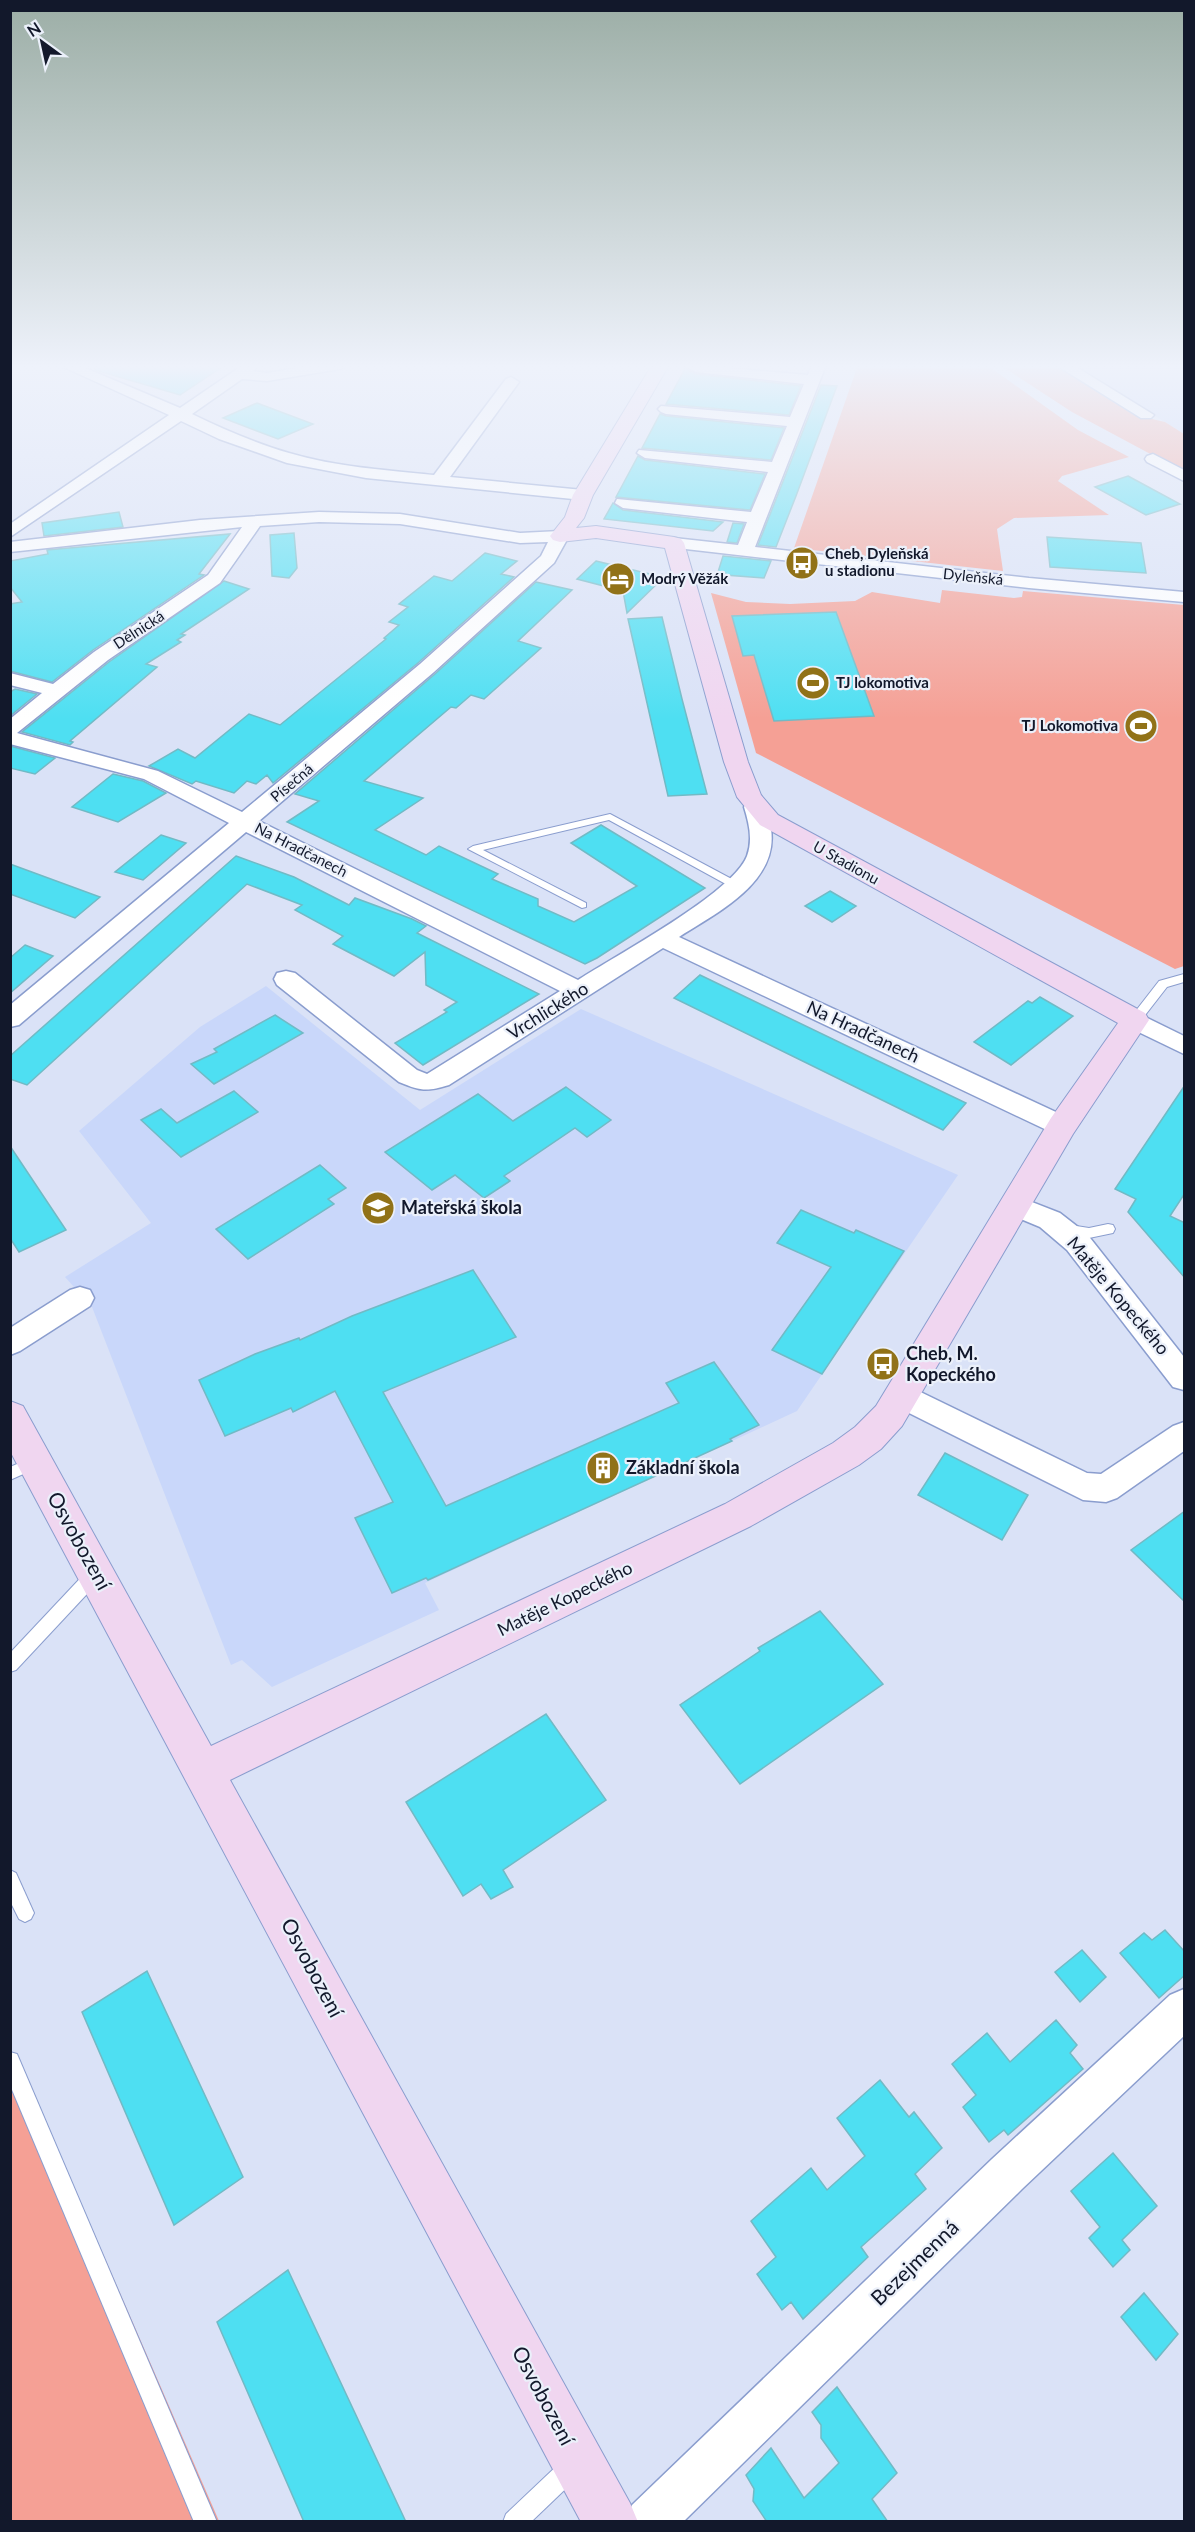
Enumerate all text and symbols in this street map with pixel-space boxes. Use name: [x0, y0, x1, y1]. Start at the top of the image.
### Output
north arrow: [12, 12, 72, 72]
text: N: [23, 18, 44, 40]
place label: Cheb, Dyleňská u stadionu: [825, 544, 929, 579]
bus stop icon: Cheb, Dyleňská u stadionu: [784, 545, 820, 581]
hotel icon: Modrý Věžák: [600, 561, 636, 597]
street label: Dyleňská: [942, 564, 1004, 588]
place label: Modrý Věžák: [641, 569, 729, 587]
street label: Dělnická: [110, 606, 167, 652]
sports icon: TJ lokomotiva: [795, 665, 831, 701]
place label: TJ lokomotiva: [836, 673, 929, 691]
sports icon: TJ Lokomotiva: [1123, 708, 1159, 744]
place label: TJ Lokomotiva: [1022, 716, 1118, 734]
street label: Písečná: [266, 759, 316, 805]
street label: Na Hradčanech: [252, 818, 351, 880]
street label: U Stadionu: [810, 837, 883, 888]
street label: Vrchlického: [503, 977, 592, 1044]
street label: Na Hradčanech: [804, 995, 923, 1067]
school or university icon: Mateřská škola: [360, 1190, 396, 1226]
place label: Mateřská škola: [401, 1196, 522, 1218]
street label: Matěje Kopeckého: [1063, 1232, 1175, 1359]
place label: Cheb, M. Kopeckého: [906, 1342, 996, 1385]
bus stop icon: Cheb, M. Kopeckého: [865, 1346, 901, 1382]
building icon: Základní škola: [585, 1450, 621, 1486]
place label: Základní škola: [626, 1456, 740, 1478]
street label: Osvobození: [43, 1487, 118, 1595]
street label: Matěje Kopeckého: [493, 1556, 636, 1640]
street label: Osvobození: [277, 1913, 350, 2022]
street label: Bezejmenná: [865, 2214, 963, 2310]
street label: Osvobození: [508, 2341, 581, 2450]

